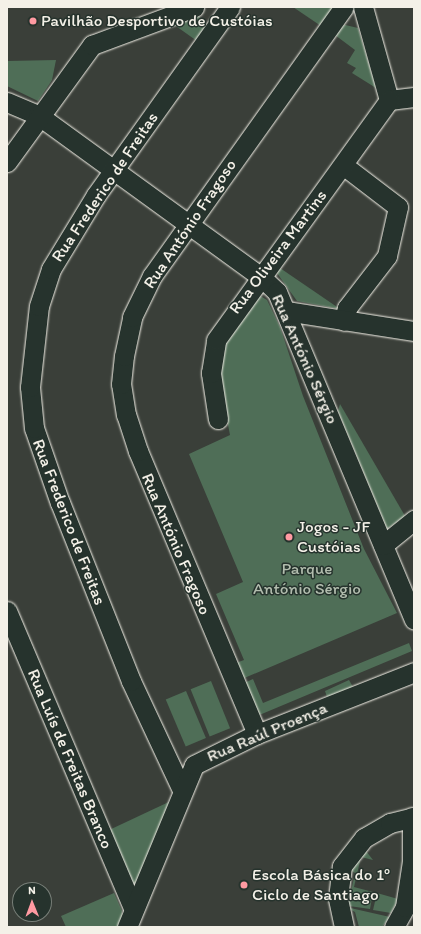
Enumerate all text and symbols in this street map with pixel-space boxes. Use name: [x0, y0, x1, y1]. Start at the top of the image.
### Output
place label: Pavilhão Desportivo de Custóias: [41, 11, 273, 31]
marker: Pavilhão Desportivo de Custóias: [28, 16, 38, 26]
street label: Rua Frederico de Freitas: [47, 108, 163, 266]
street label: Rua António Fragoso: [139, 155, 241, 293]
street label: Rua Oliveira Martins: [225, 186, 331, 318]
street label: Rua António Sérgio: [267, 291, 343, 427]
street label: Rua Frederico de Freitas: [28, 436, 110, 608]
street label: Rua António Fragoso: [137, 470, 215, 618]
place label: Jogos - JF Custóias: [297, 517, 370, 557]
marker: Jogos - JF Custóias: [284, 532, 294, 542]
park label: Parque António Sérgio: [253, 559, 361, 599]
street label: Rua Luís de Freitas Branco: [23, 666, 117, 852]
street label: Rua Raúl Proença: [204, 698, 330, 766]
place label: Escola Básica do 1º Ciclo de Santiago: [252, 865, 390, 905]
marker: Escola Básica do 1º Ciclo de Santiago: [239, 880, 249, 890]
north arrow: [12, 882, 52, 922]
text: N: [28, 884, 36, 897]

